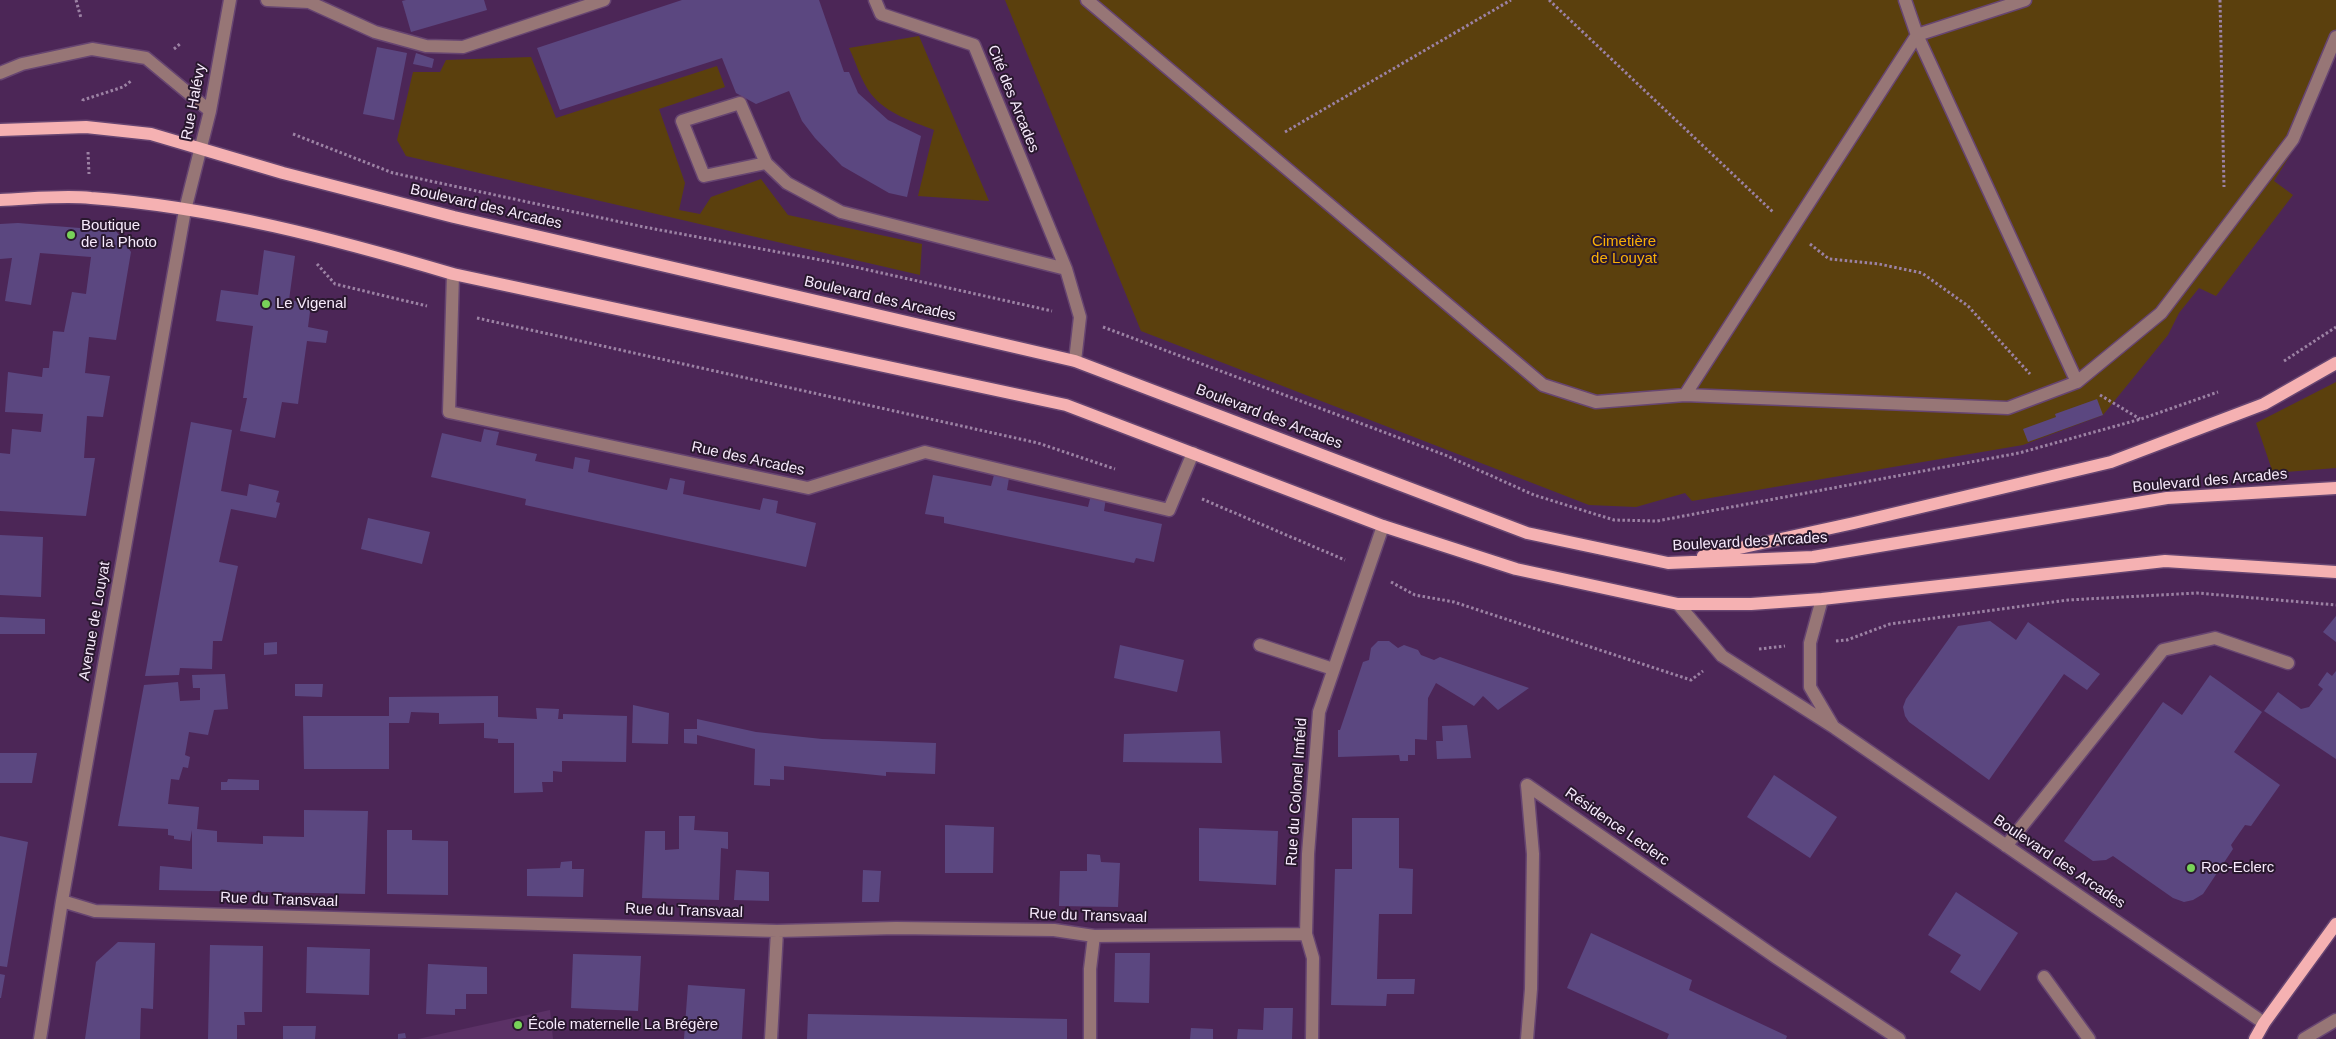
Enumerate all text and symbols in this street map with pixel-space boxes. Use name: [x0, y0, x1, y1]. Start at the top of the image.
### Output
street label: Cité des Arcades: [983, 43, 1043, 155]
street label: Rue Halévy: [178, 62, 210, 142]
street label: Boulevard des Arcades: [408, 181, 564, 233]
place label: Boutique de la Photo: [81, 217, 157, 252]
marker: Boutique de la Photo: [65, 229, 77, 241]
park label: Cimetière de Louyat: [1591, 233, 1657, 268]
street label: Boulevard des Arcades: [802, 273, 958, 325]
place label: Le Vigenal: [276, 295, 347, 313]
marker: Le Vigenal: [260, 298, 272, 310]
street label: Boulevard des Arcades: [1193, 381, 1345, 453]
street label: Rue des Arcades: [690, 438, 806, 480]
street label: Boulevard des Arcades: [2132, 465, 2288, 497]
street label: Boulevard des Arcades: [1672, 529, 1828, 555]
street label: Avenue de Louyat: [76, 560, 114, 682]
street label: Rue du Colonel Imfeld: [1283, 717, 1311, 867]
street label: Résidence Leclerc: [1561, 784, 1673, 870]
street label: Boulevard des Arcades: [1990, 811, 2128, 913]
place label: Roc-Eclerc: [2201, 859, 2274, 877]
marker: Roc-Eclerc: [2185, 862, 2197, 874]
street label: Rue du Transvaal: [220, 889, 338, 911]
street label: Rue du Transvaal: [625, 900, 743, 922]
street label: Rue du Transvaal: [1029, 905, 1147, 927]
place label: École maternelle La Brégère: [528, 1016, 718, 1034]
marker: École maternelle La Brégère: [512, 1019, 524, 1031]

